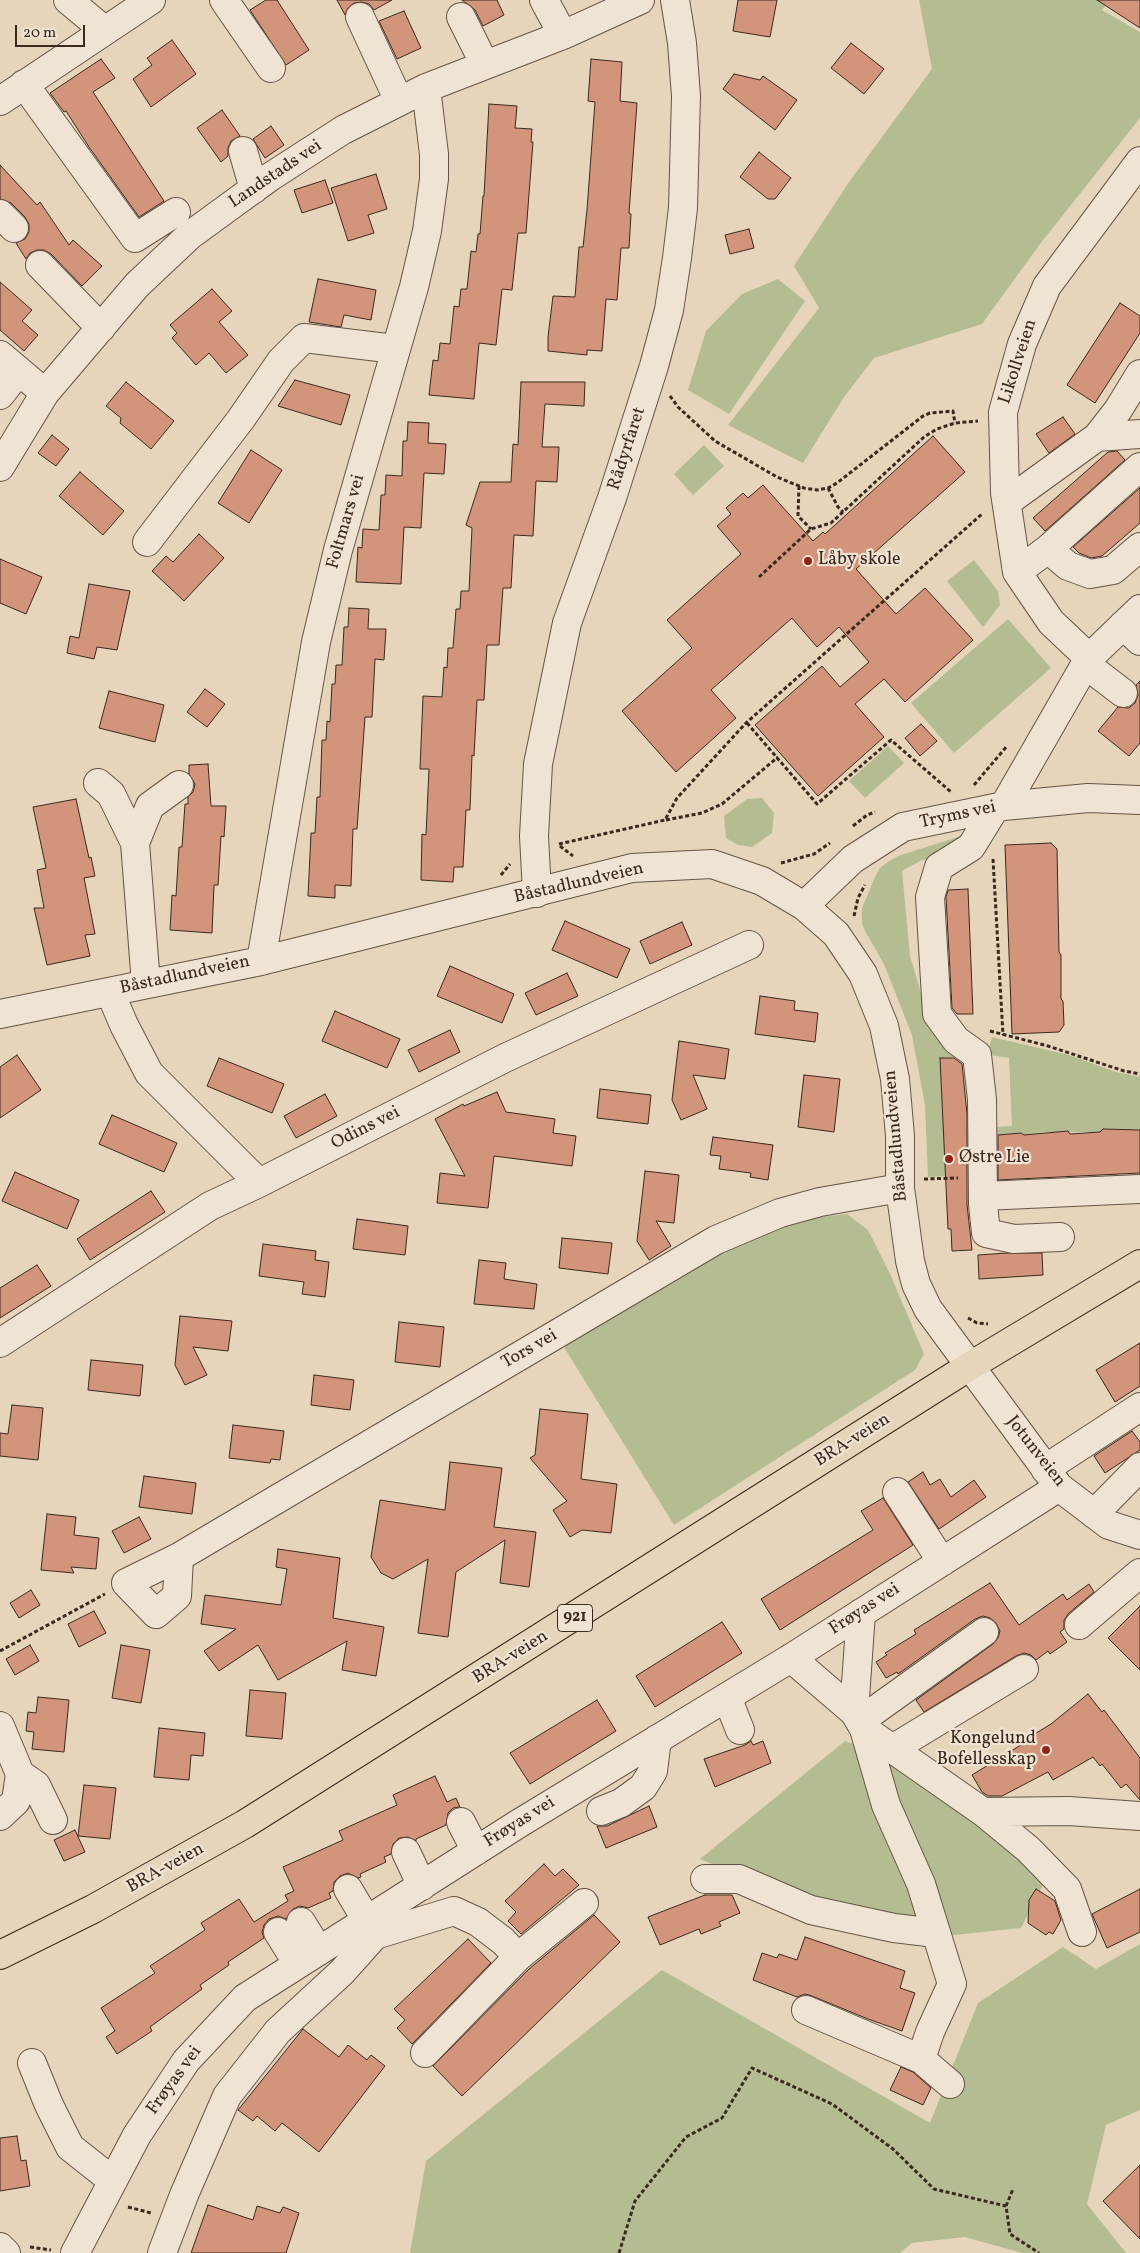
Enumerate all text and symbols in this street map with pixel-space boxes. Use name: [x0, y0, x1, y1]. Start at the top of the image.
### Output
scale bar: [18, 15, 88, 47]
text: 20 m: [23, 23, 56, 44]
street label: Landstads vei: [225, 136, 327, 214]
street label: Likollveien: [995, 317, 1043, 407]
street label: Rådyrfaret: [604, 405, 652, 493]
street label: Foltmars vei: [323, 472, 371, 572]
place label: Låby skole: [818, 550, 901, 572]
marker: Låby skole: [802, 555, 814, 567]
street label: Tryms vei: [918, 797, 998, 835]
street label: Båstadlundveien: [512, 859, 646, 909]
street label: Båstadlundveien: [118, 952, 252, 1000]
street label: Båstadlundveien: [880, 1069, 914, 1203]
street label: Odins vei: [328, 1103, 404, 1155]
place label: Østre Lie: [959, 1148, 1030, 1170]
marker: Østre Lie: [943, 1153, 955, 1165]
street label: Tors vei: [498, 1325, 562, 1375]
street label: BRA-veien: [811, 1409, 895, 1473]
street label: Jotunveien: [1000, 1412, 1070, 1492]
street label: Frøyas vei: [826, 1579, 904, 1641]
road number: 921: [558, 1605, 592, 1632]
street label: BRA-veien: [469, 1626, 553, 1690]
place label: Kongelund Bofellesskap: [937, 1729, 1036, 1772]
marker: Kongelund Bofellesskap: [1040, 1744, 1052, 1756]
street label: Frøyas vei: [480, 1793, 560, 1853]
street label: BRA-veien: [124, 1839, 208, 1899]
street label: Frøyas vei: [143, 2042, 207, 2120]

